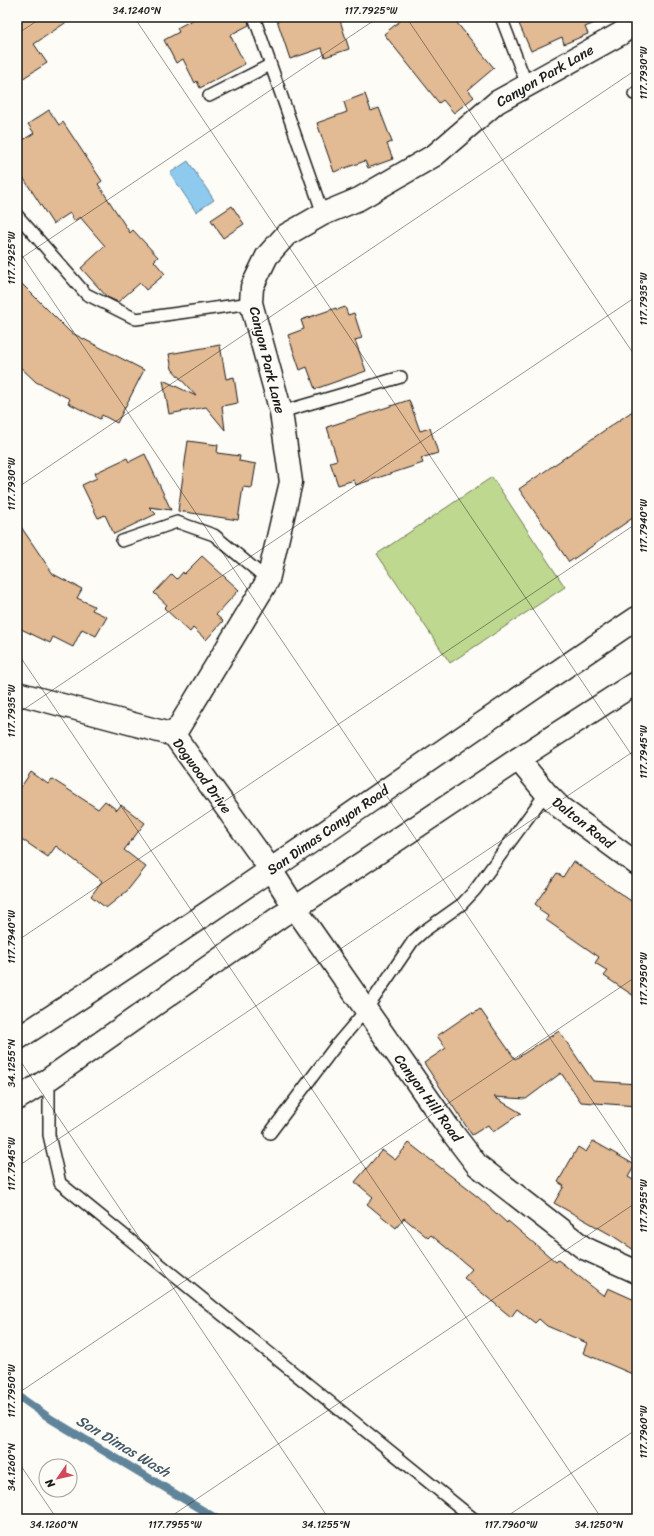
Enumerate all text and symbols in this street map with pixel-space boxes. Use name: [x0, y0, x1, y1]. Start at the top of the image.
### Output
text: 34.1240°N: [113, 2, 161, 20]
text: 117.7925°W: [344, 2, 398, 20]
street label: Canyon Park Lane: [491, 38, 599, 114]
text: 117.7930°W: [635, 46, 653, 99]
text: 117.7925°W: [3, 231, 21, 285]
text: 117.7935°W: [635, 272, 653, 325]
street label: Canyon Park Lane: [242, 304, 292, 416]
text: 117.7930°W: [3, 457, 21, 510]
text: 117.7940°W: [635, 499, 653, 553]
text: 117.7935°W: [3, 684, 21, 737]
text: 117.7945°W: [635, 725, 653, 779]
street label: Dogwood Drive: [166, 733, 238, 819]
street label: San Dimas Canyon Road: [262, 777, 396, 882]
street label: Dalton Road: [546, 790, 621, 857]
text: 117.7940°W: [3, 910, 21, 964]
text: 117.7950°W: [635, 952, 653, 1006]
text: 34.1255°N: [3, 1039, 21, 1087]
street label: Canyon Hill Road: [387, 1048, 470, 1149]
text: 117.7945°W: [3, 1137, 21, 1191]
text: 117.7955°W: [635, 1179, 653, 1233]
text: 117.7950°W: [3, 1364, 21, 1418]
text: 117.7960°W: [635, 1405, 653, 1459]
water label: San Dimas Wash: [71, 1408, 177, 1485]
text: 34.1260°N: [3, 1443, 21, 1491]
north arrow: [38, 1458, 78, 1498]
text: N: [40, 1475, 61, 1493]
text: 34.1260°N: [30, 1516, 78, 1534]
text: 117.7955°W: [148, 1516, 202, 1534]
text: 34.1255°N: [302, 1516, 350, 1534]
text: 117.7960°W: [484, 1516, 538, 1534]
text: 34.1250°N: [575, 1516, 623, 1534]

